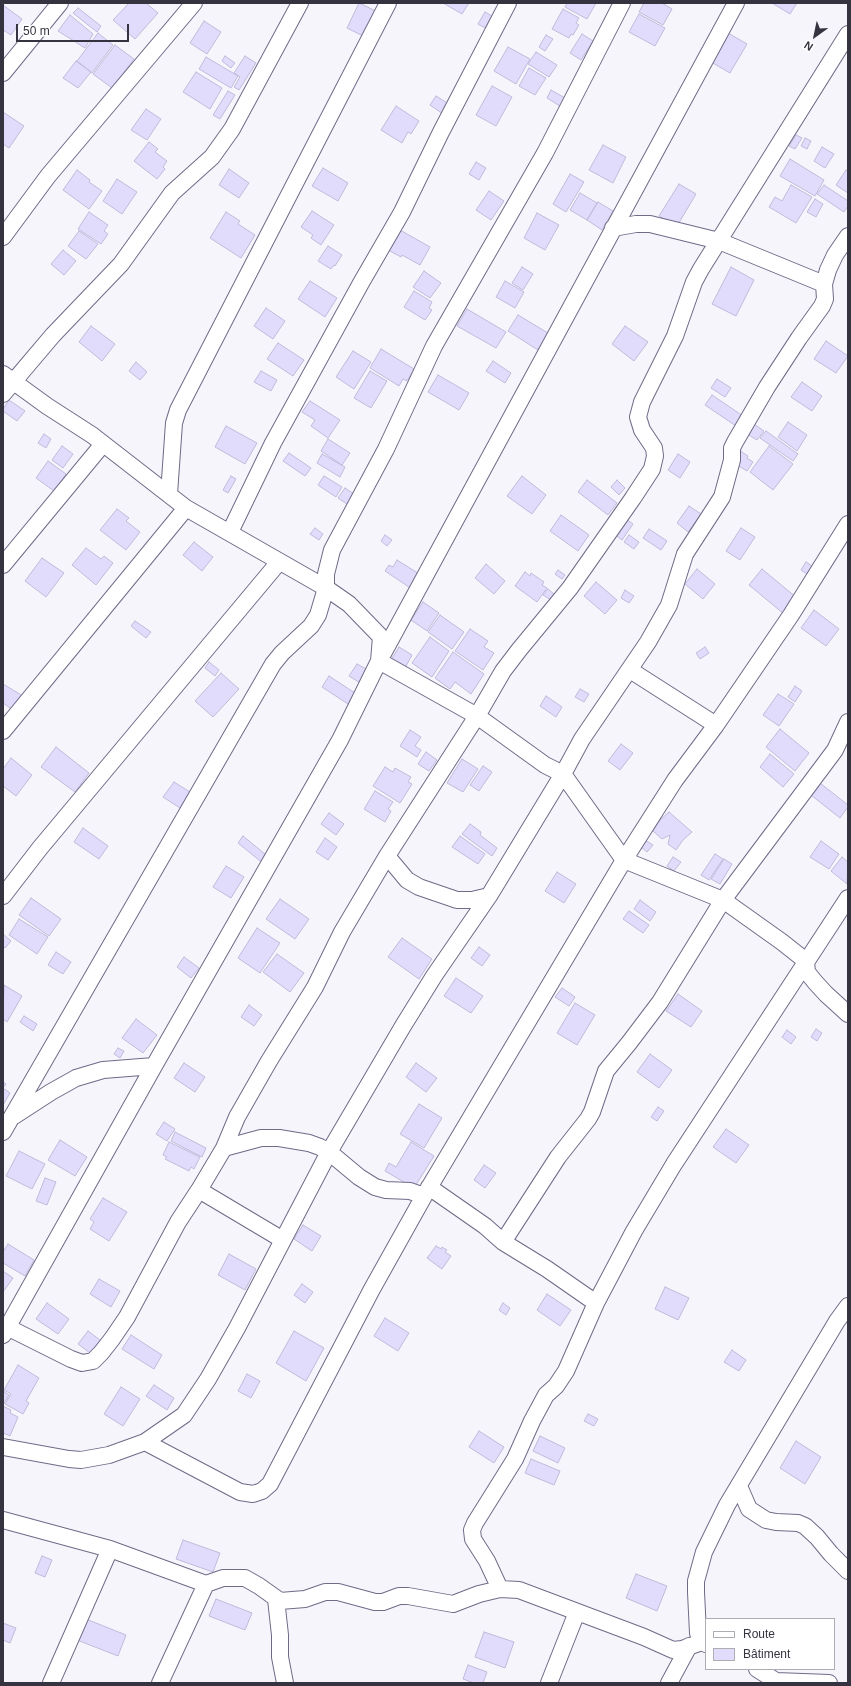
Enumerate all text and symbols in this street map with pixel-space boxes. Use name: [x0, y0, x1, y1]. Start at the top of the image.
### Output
scale bar: [18, 16, 131, 42]
north arrow: [795, 16, 835, 56]
text: 50 m: [23, 24, 50, 38]
text: N: [802, 39, 815, 53]
legend: [705, 1618, 835, 1670]
text: Route: [743, 1627, 775, 1641]
text: Bâtiment: [743, 1647, 790, 1661]

